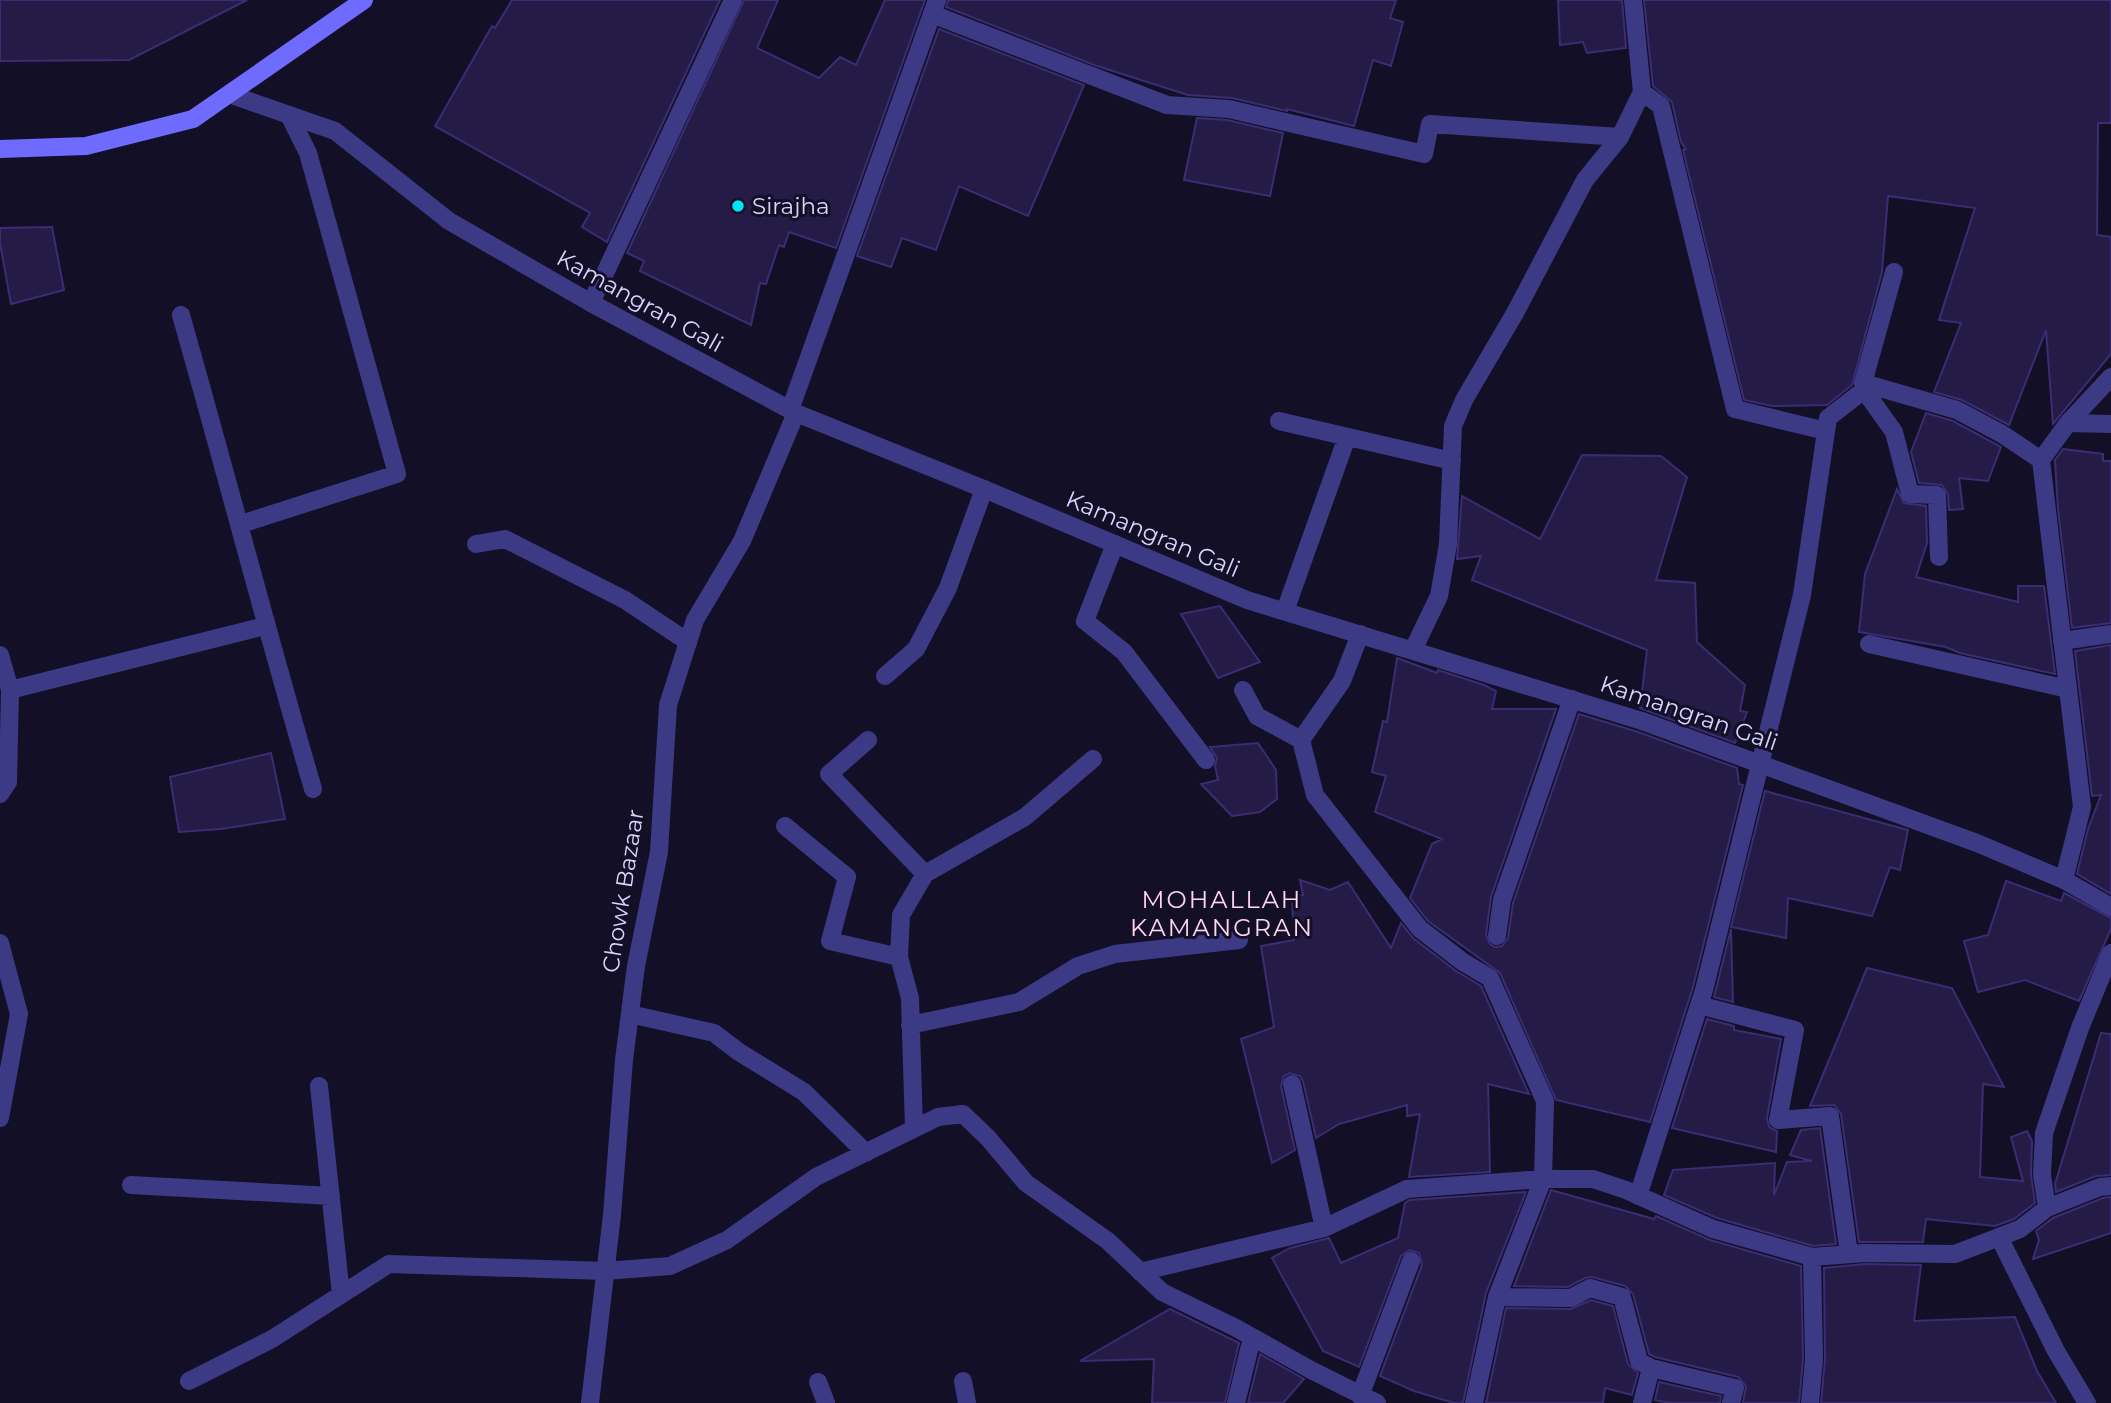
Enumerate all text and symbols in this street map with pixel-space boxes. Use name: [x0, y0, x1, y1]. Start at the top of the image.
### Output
place label: Sirajha: [752, 192, 830, 220]
marker: Sirajha: [730, 198, 746, 214]
street label: Kamangran Gali: [552, 244, 728, 358]
street label: Kamangran Gali: [1062, 485, 1244, 583]
street label: Kamangran Gali: [1596, 669, 1782, 757]
street label: Chowk Bazaar: [596, 807, 650, 975]
district label: MOHALLAH KAMANGRAN: [1130, 885, 1314, 942]

